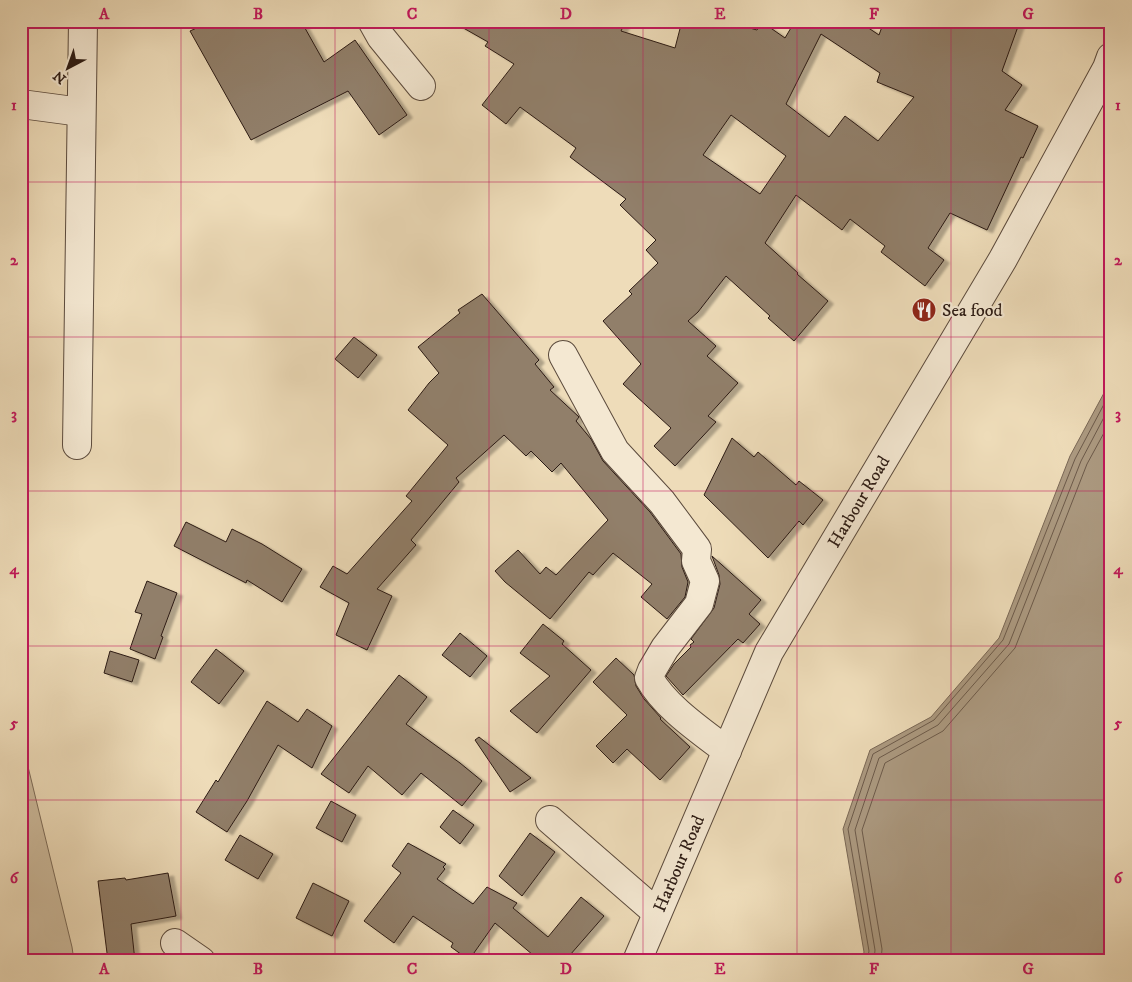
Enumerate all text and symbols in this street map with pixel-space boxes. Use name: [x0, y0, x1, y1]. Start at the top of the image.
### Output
text: A: [98, 4, 110, 24]
text: B: [253, 4, 263, 24]
text: C: [407, 4, 417, 24]
text: D: [560, 4, 572, 24]
text: E: [714, 4, 726, 24]
text: F: [869, 4, 879, 24]
text: G: [1022, 4, 1034, 24]
north arrow: [42, 42, 92, 92]
text: N: [50, 66, 70, 88]
text: 1: [11, 95, 17, 115]
text: 1: [1115, 95, 1121, 115]
text: 2: [10, 250, 19, 270]
text: 2: [1114, 250, 1123, 270]
restaurant icon: Sea food: [911, 297, 937, 323]
place label: Sea food: [942, 300, 1003, 322]
text: 3: [11, 404, 17, 424]
text: 3: [1115, 404, 1121, 424]
street label: Harbour Road: [824, 452, 895, 552]
text: 4: [8, 559, 19, 579]
text: 4: [1112, 559, 1123, 579]
text: 5: [9, 713, 18, 733]
text: 5: [1113, 713, 1122, 733]
street label: Harbour Road: [649, 812, 710, 916]
text: 6: [10, 868, 20, 888]
text: 6: [1114, 868, 1124, 888]
text: A: [98, 959, 110, 979]
text: B: [253, 959, 263, 979]
text: C: [407, 959, 417, 979]
text: D: [560, 959, 572, 979]
text: E: [714, 959, 726, 979]
text: F: [869, 959, 879, 979]
text: G: [1022, 959, 1034, 979]

